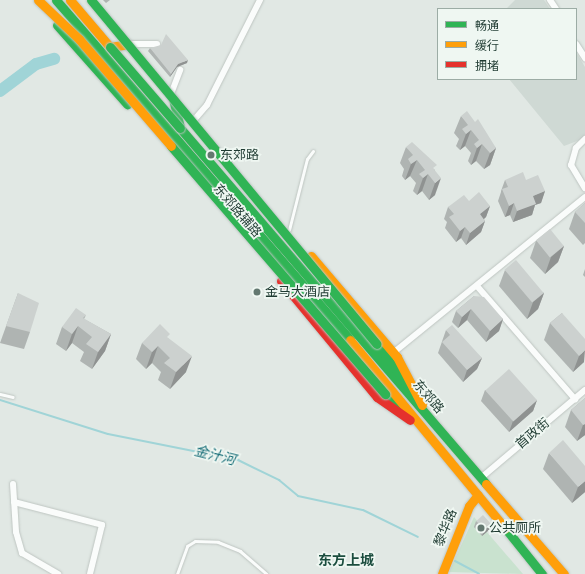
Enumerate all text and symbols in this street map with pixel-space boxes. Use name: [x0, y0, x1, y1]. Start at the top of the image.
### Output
legend: [437, 8, 577, 80]
text: 畅通: [475, 19, 499, 33]
text: 缓行: [475, 39, 499, 53]
text: 拥堵: [475, 59, 499, 73]
place label: 东郊路: [220, 147, 259, 163]
marker: 东郊路: [205, 149, 217, 161]
street label: 东郊路辅路: [210, 181, 264, 241]
place label: 金马大酒店: [265, 284, 330, 300]
marker: 金马大酒店: [252, 287, 262, 297]
street label: 东郊路: [409, 377, 447, 417]
street label: 首政街: [513, 415, 553, 453]
water label: 金汁河: [193, 442, 237, 468]
street label: 黎华路: [431, 507, 461, 549]
place label: 公共厕所: [489, 520, 541, 536]
marker: 公共厕所: [476, 523, 486, 533]
district label: 东方上城: [318, 552, 374, 568]

